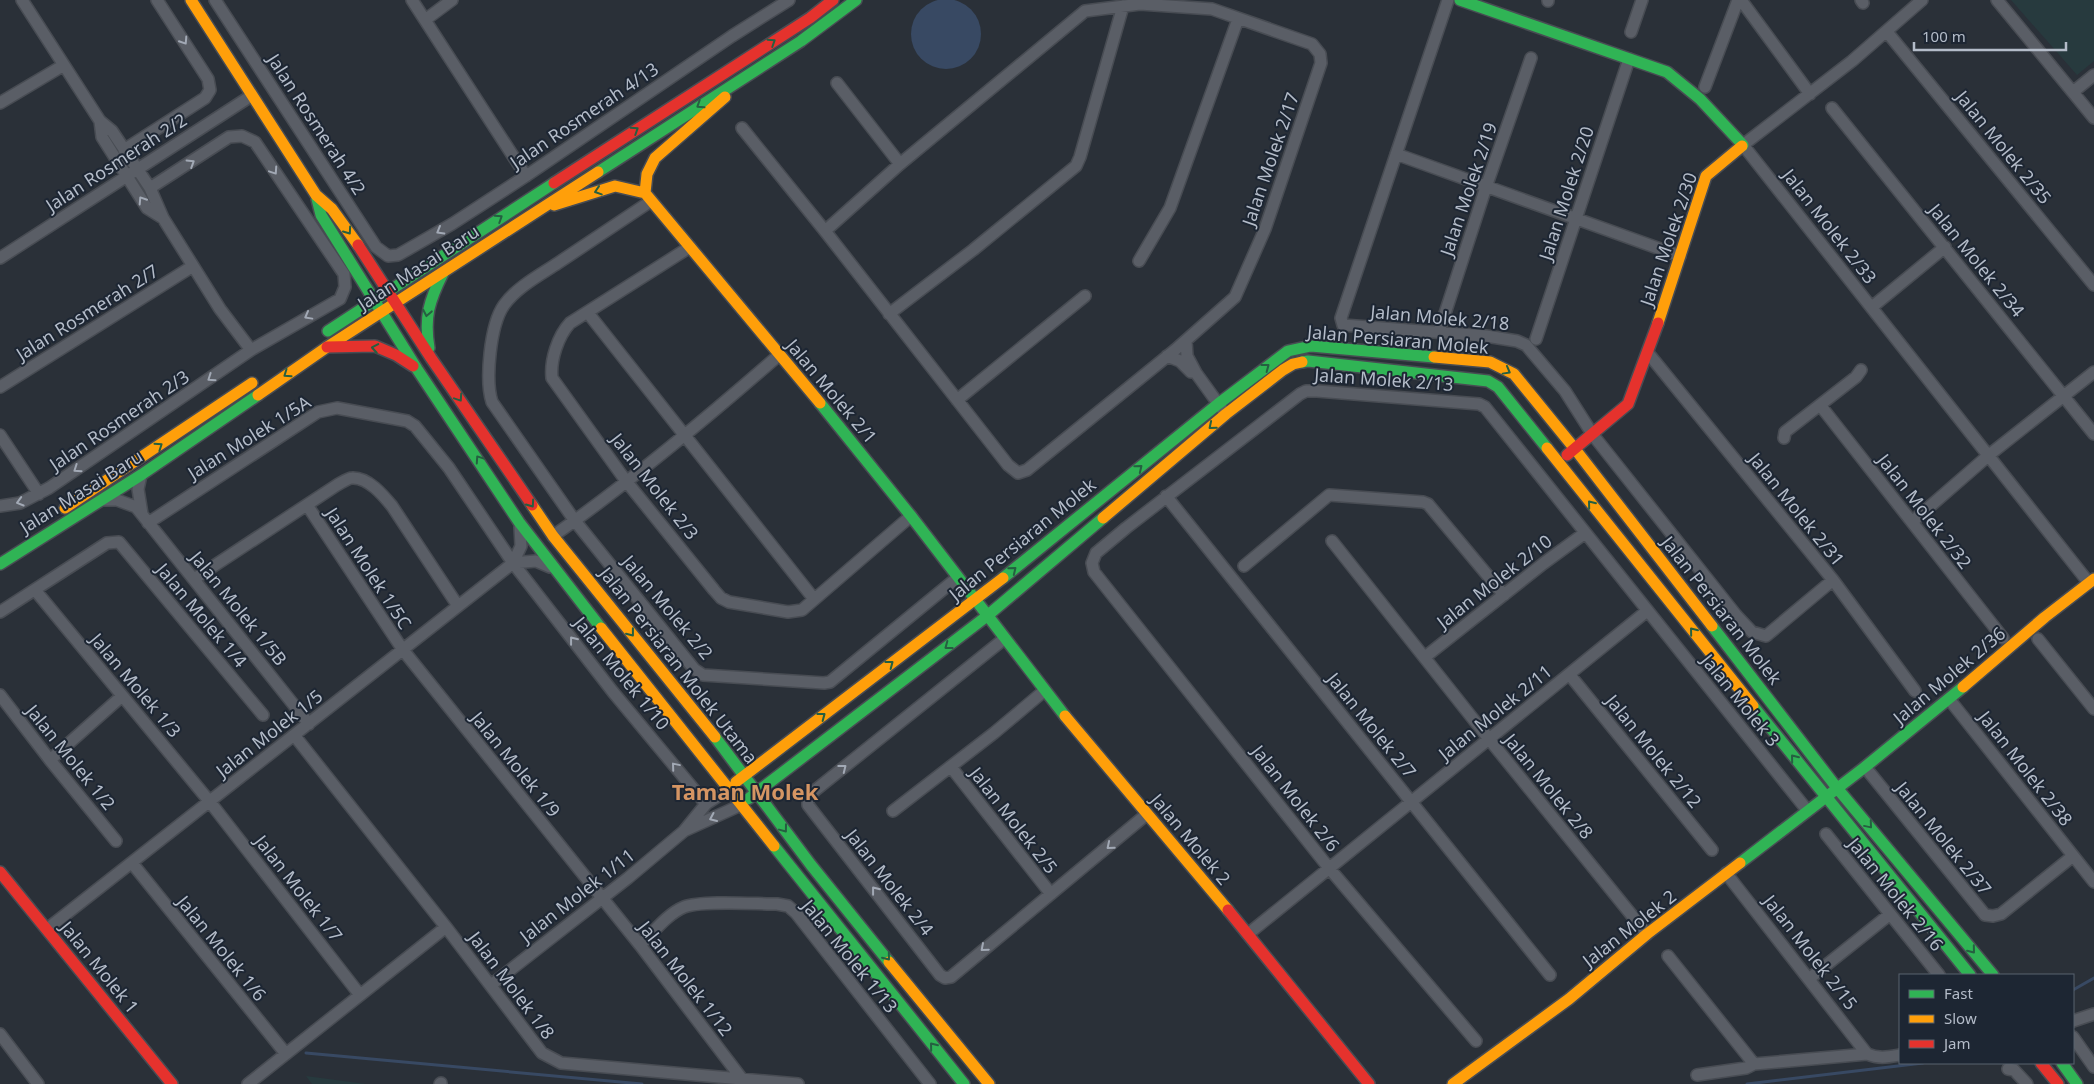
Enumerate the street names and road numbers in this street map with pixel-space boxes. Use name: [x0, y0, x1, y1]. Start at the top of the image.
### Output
street label: Jalan Rosmerah 4/2: [261, 47, 372, 199]
street label: Jalan Rosmerah 4/13: [504, 56, 663, 175]
street label: Jalan Molek 2/35: [1950, 84, 2057, 209]
street label: Jalan Molek 2/17: [1235, 89, 1304, 231]
street label: Jalan Rosmerah 2/2: [39, 107, 191, 218]
street label: Jalan Molek 2/19: [1433, 119, 1502, 261]
street label: Jalan Molek 2/20: [1532, 123, 1599, 265]
street label: Jalan Molek 2/33: [1776, 162, 1882, 288]
street label: Jalan Molek 2/30: [1633, 169, 1702, 311]
street label: Jalan Molek 2/34: [1923, 197, 2030, 322]
street label: Jalan Masai Baru: [351, 219, 483, 316]
street label: Jalan Rosmerah 2/7: [10, 258, 163, 367]
street label: Jalan Molek 2/18: [1368, 299, 1511, 335]
street label: Jalan Persiaran Molek: [1304, 319, 1490, 359]
street label: Jalan Molek 2/1: [780, 332, 883, 448]
street label: Jalan Molek 2/13: [1312, 362, 1454, 396]
street label: Jalan Rosmerah 2/3: [43, 364, 193, 477]
street label: Jalan Molek 1/5A: [181, 389, 315, 486]
street label: Jalan Molek 2/3: [605, 426, 704, 544]
street label: Jalan Masai Baru: [13, 444, 147, 539]
street label: Jalan Molek 2/31: [1743, 446, 1850, 571]
street label: Jalan Molek 2/32: [1871, 447, 1977, 573]
street label: Jalan Persiaran Molek: [942, 472, 1101, 607]
street label: Jalan Molek 1/5C: [320, 501, 417, 633]
street label: Jalan Molek 2/10: [1430, 529, 1556, 635]
street label: Jalan Persiaran Molek: [1655, 529, 1788, 689]
street label: Jalan Molek 1/5B: [184, 544, 293, 670]
street label: Jalan Molek 2/2: [616, 548, 719, 664]
street label: Jalan Molek 1/4: [150, 556, 253, 672]
street label: Jalan Persiaran Molek Utama: [593, 560, 763, 768]
street label: Jalan Molek 1/10: [568, 610, 675, 735]
street label: Jalan Molek 2/36: [1886, 621, 2010, 730]
street label: Jalan Molek 1/3: [84, 626, 187, 742]
street label: Jalan Molek 3: [1695, 647, 1786, 751]
street label: Jalan Molek 2/11: [1432, 659, 1557, 766]
street label: Jalan Molek 2/7: [1321, 666, 1422, 783]
street label: Jalan Molek 1/5: [209, 684, 327, 783]
street label: Jalan Molek 2/12: [1600, 688, 1707, 813]
street label: Jalan Molek 1/2: [20, 698, 121, 815]
street label: Jalan Molek 2/38: [1972, 704, 2078, 830]
street label: Jalan Molek 1/9: [465, 705, 566, 822]
street label: Jalan Molek 2/8: [1498, 727, 1599, 844]
street label: Jalan Molek 2/6: [1246, 738, 1345, 856]
street label: Jalan Molek 2/5: [964, 760, 1063, 878]
street label: Jalan Molek 2/37: [1890, 775, 1997, 900]
street label: Jalan Molek 2: [1144, 787, 1236, 890]
street label: Jalan Molek 2/4: [840, 822, 939, 940]
street label: Jalan Molek 1/7: [249, 828, 348, 946]
street label: Jalan Molek 2/16: [1842, 831, 1949, 956]
street label: Jalan Molek 1/11: [513, 843, 639, 949]
street label: Jalan Molek 2: [1576, 884, 1681, 973]
street label: Jalan Molek 2/15: [1757, 888, 1863, 1014]
street label: Jalan Molek 1/6: [171, 889, 272, 1006]
street label: Jalan Molek 1/13: [796, 893, 903, 1018]
street label: Jalan Molek 1: [54, 914, 145, 1018]
street label: Jalan Molek 1/12: [632, 914, 738, 1040]
street label: Jalan Molek 1/8: [462, 925, 560, 1044]

